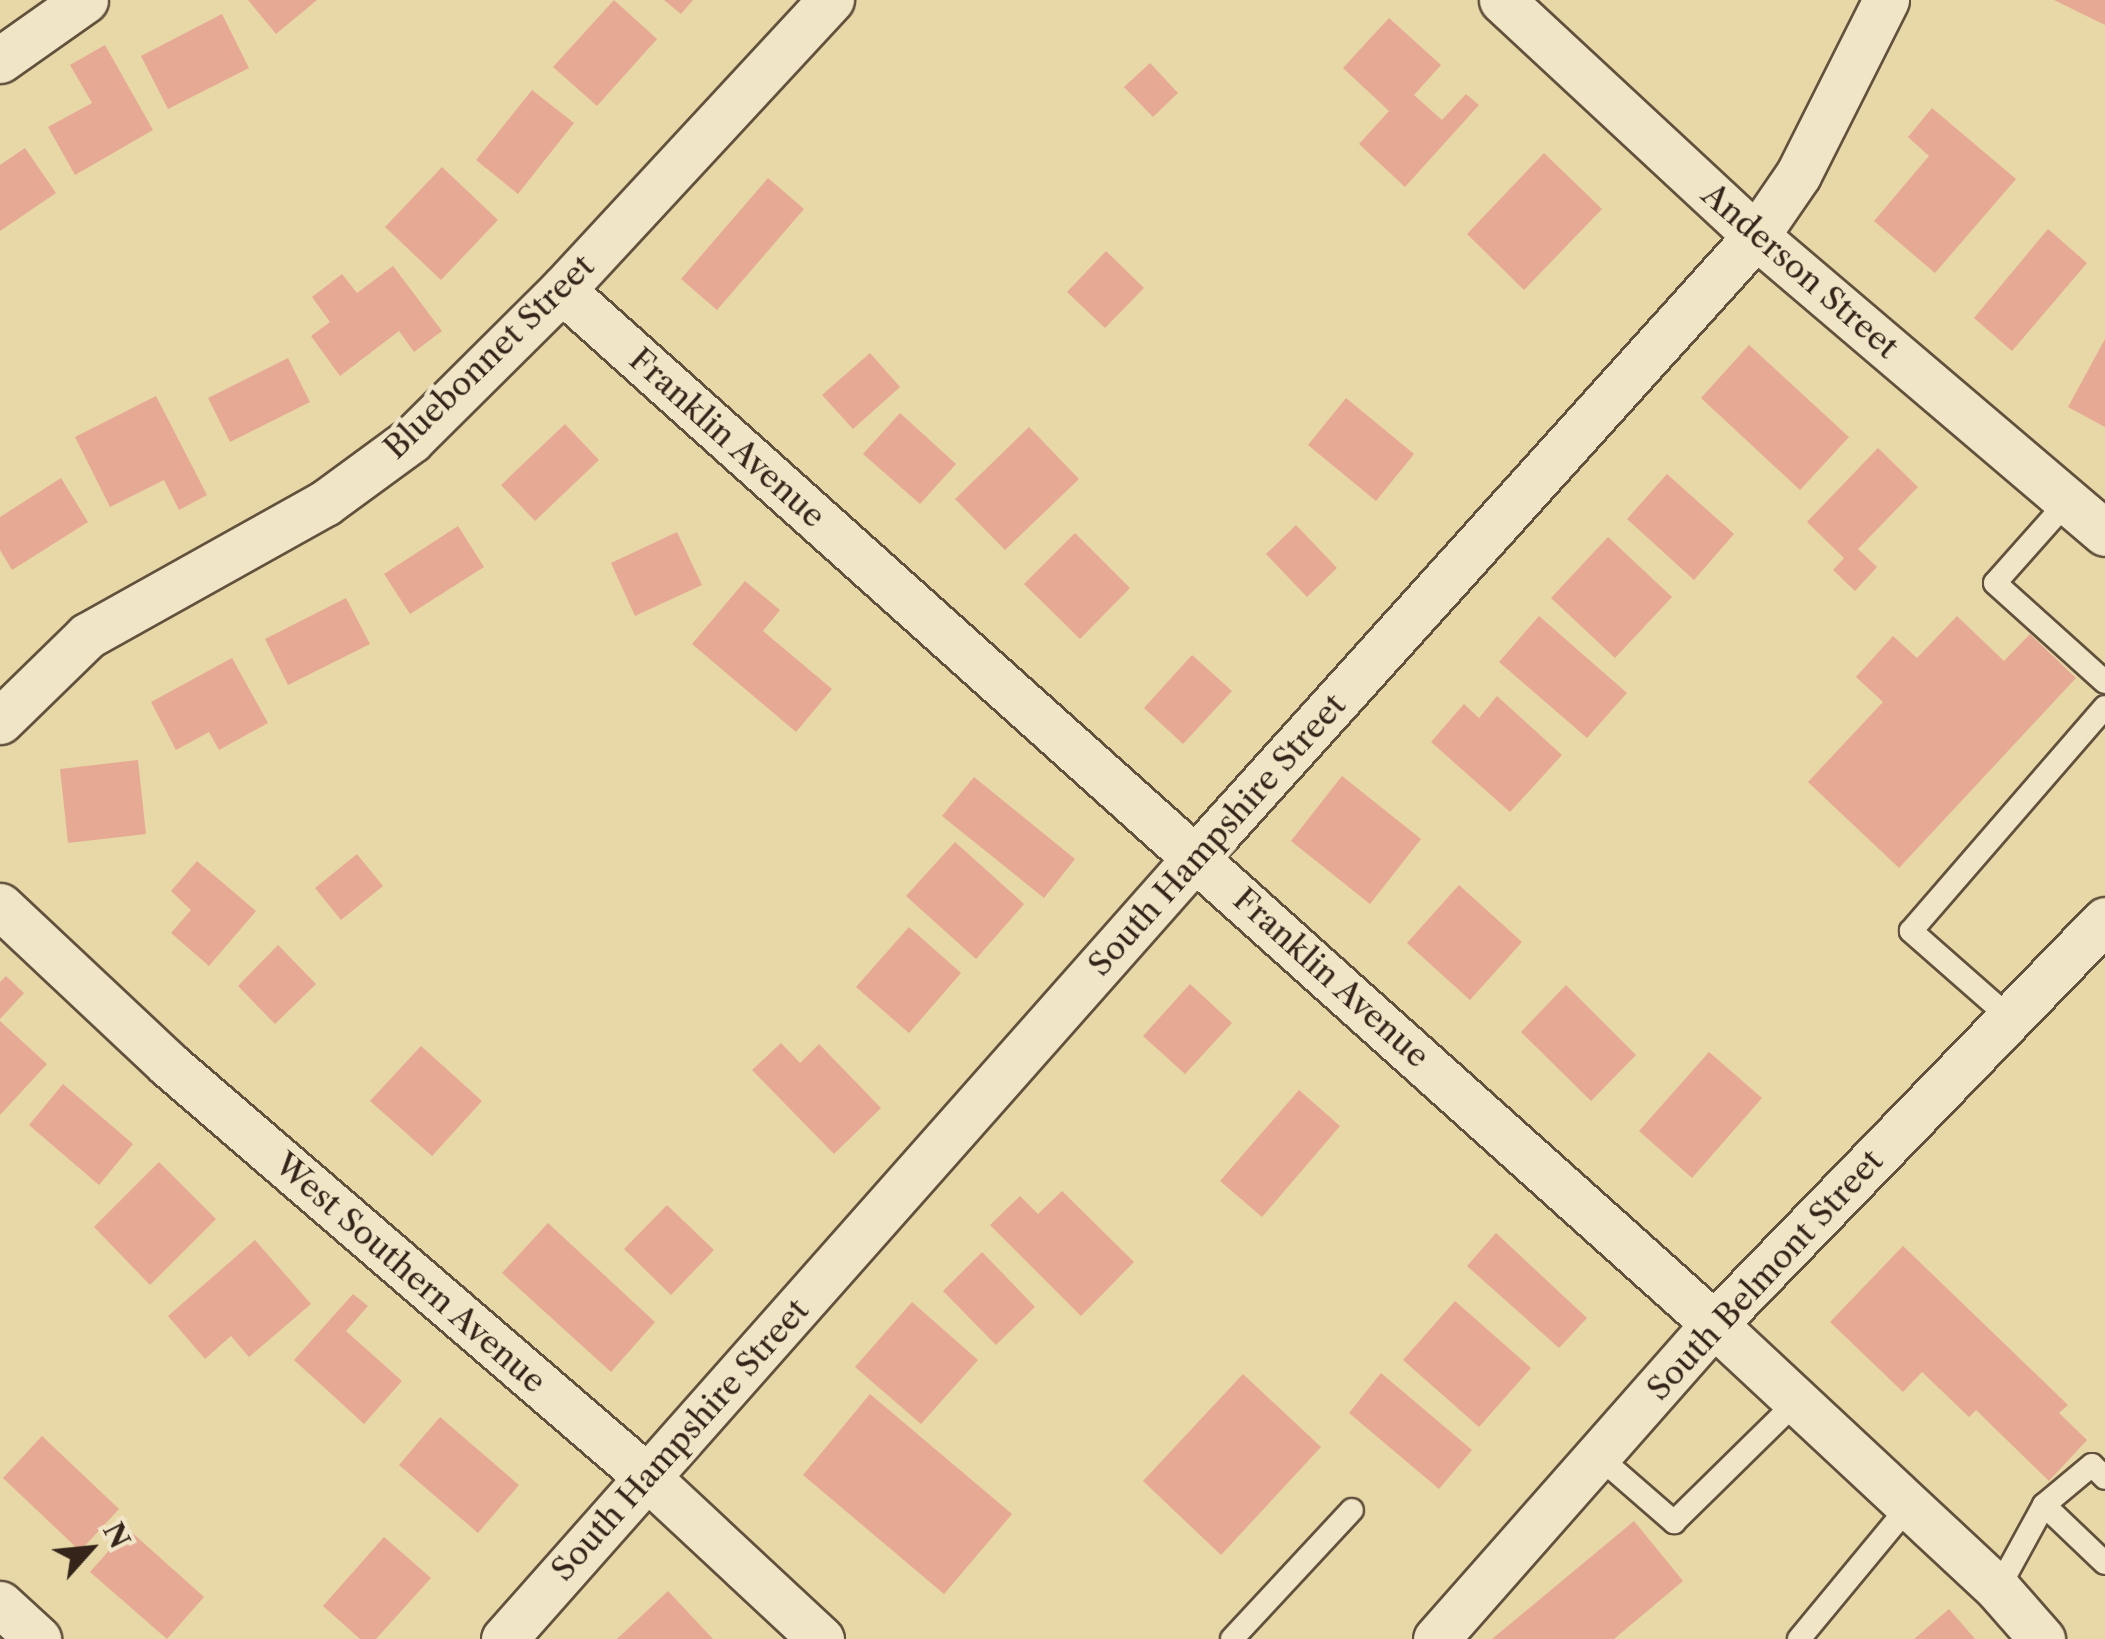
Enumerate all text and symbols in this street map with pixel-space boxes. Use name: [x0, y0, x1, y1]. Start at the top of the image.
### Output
street label: Anderson Street: [1694, 175, 1906, 367]
street label: Bluebonnet Street: [376, 247, 602, 467]
street label: Franklin Avenue: [621, 340, 833, 536]
street label: South Hampshire Street: [1080, 686, 1354, 984]
street label: Franklin Avenue: [1225, 880, 1437, 1076]
street label: South Belmont Street: [1639, 1142, 1891, 1408]
street label: West Southern Avenue: [266, 1145, 554, 1401]
street label: South Hampshire Street: [543, 1291, 817, 1589]
north arrow: [40, 1499, 140, 1599]
text: N: [96, 1517, 137, 1554]

